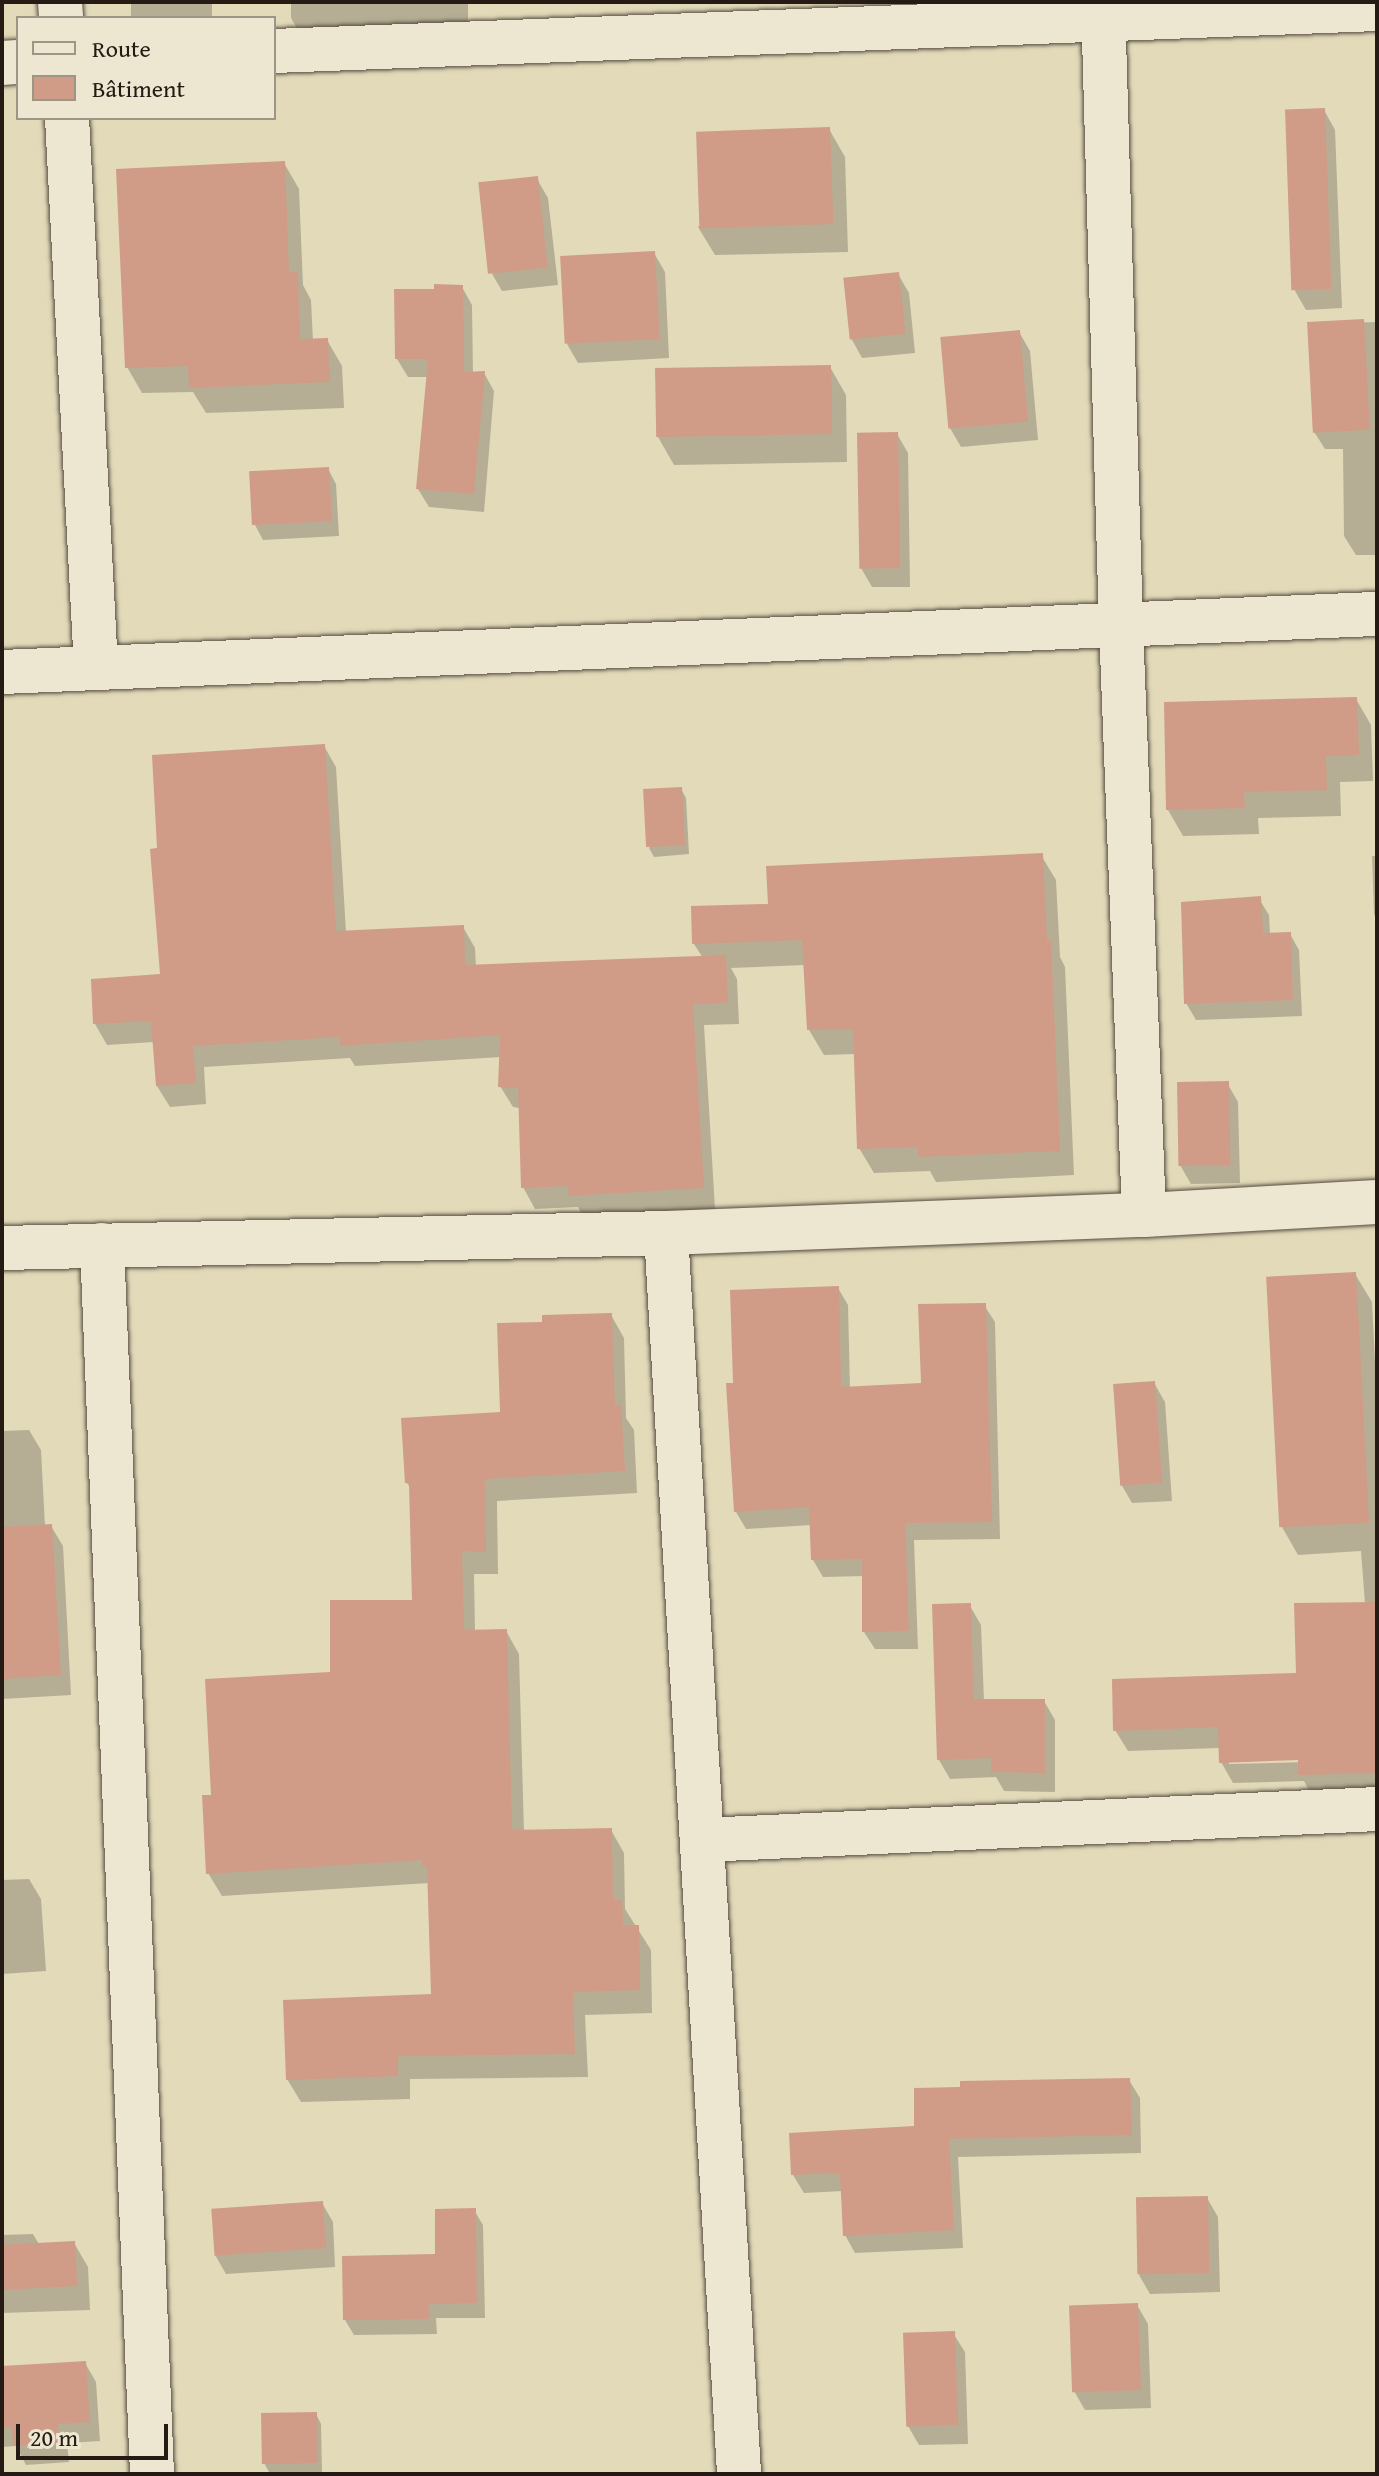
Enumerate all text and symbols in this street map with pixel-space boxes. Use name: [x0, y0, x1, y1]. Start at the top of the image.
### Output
legend: [16, 16, 276, 120]
text: Route: [92, 31, 151, 66]
text: Bâtiment: [92, 71, 185, 106]
scale bar: [20, 2408, 172, 2458]
text: 20 m: [30, 2420, 78, 2455]

